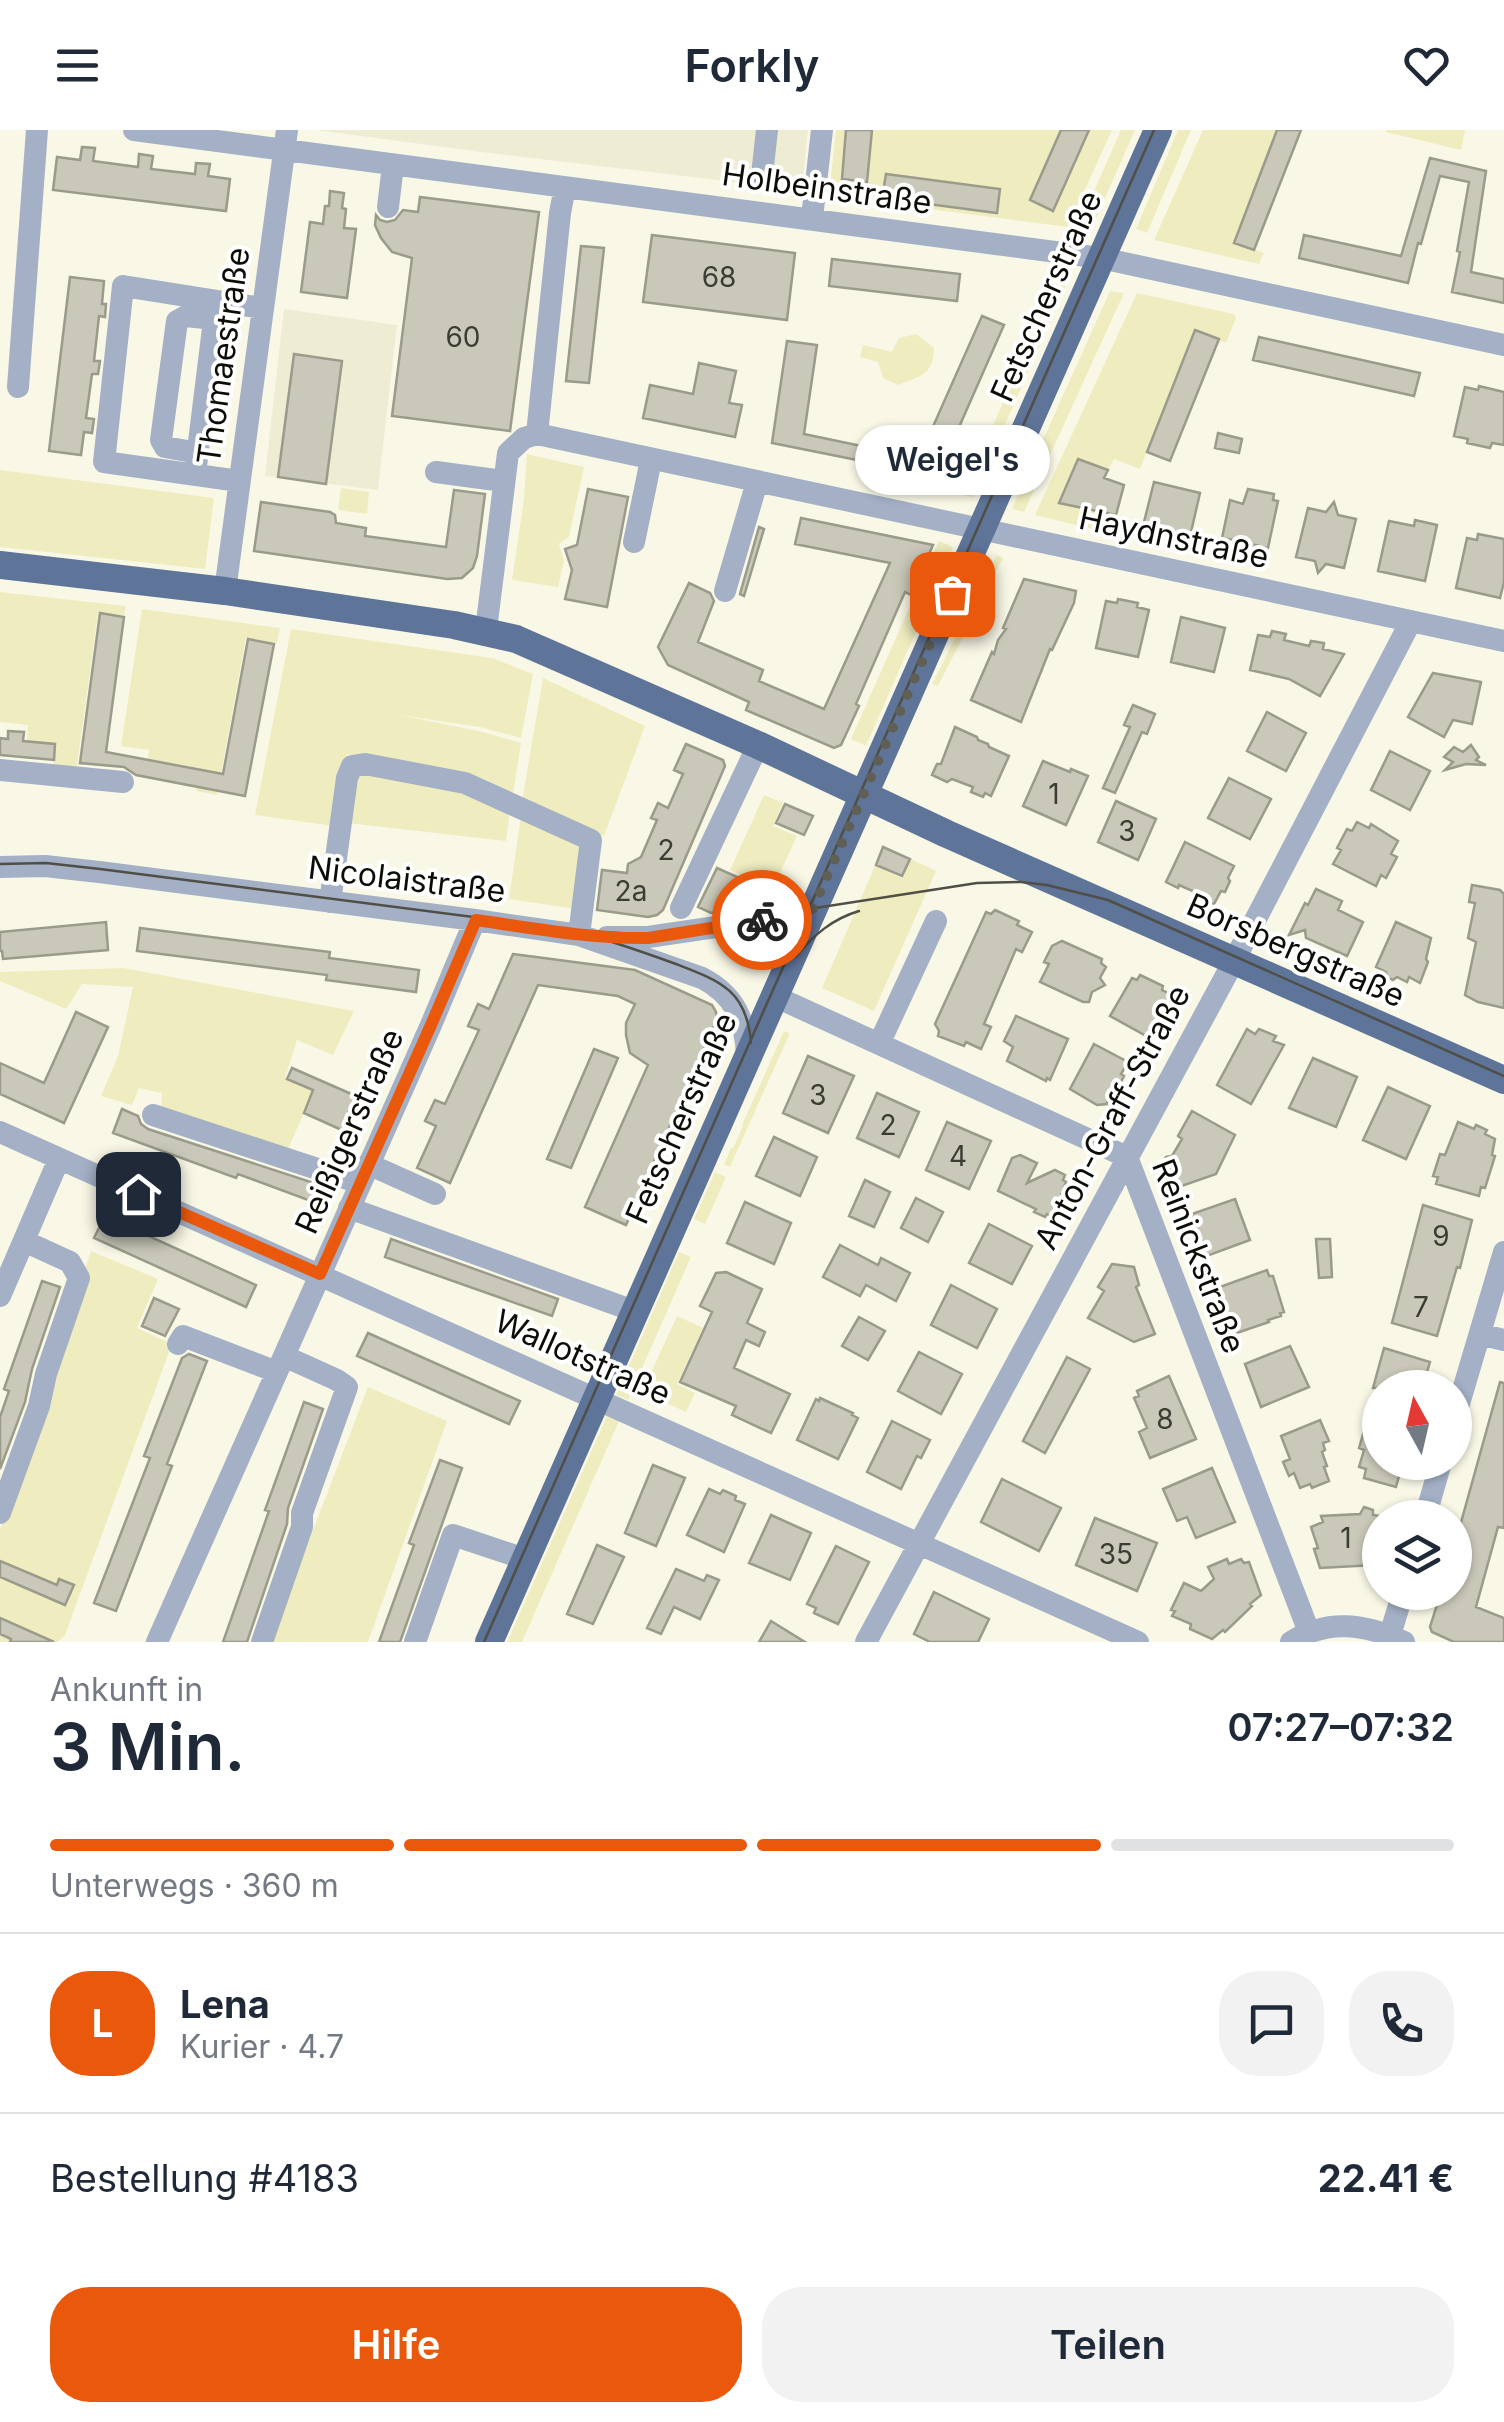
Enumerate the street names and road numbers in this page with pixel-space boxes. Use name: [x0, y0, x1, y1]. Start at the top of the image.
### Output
street label: Holbeinstraße: [720, 154, 934, 222]
street label: Fetscherstraße: [982, 184, 1110, 408]
street label: Thomaestraße: [188, 245, 258, 467]
street label: Haydnstraße: [1076, 498, 1272, 576]
street label: Nicolaistraße: [306, 848, 508, 910]
street label: Borsbergstraße: [1181, 885, 1411, 1015]
street label: Anton-Graff-Straße: [1026, 978, 1198, 1256]
street label: Fetscherstraße: [617, 1006, 745, 1230]
street label: Reißigerstraße: [286, 1023, 412, 1239]
street label: Reinickstraße: [1144, 1153, 1254, 1359]
street label: Wallotstraße: [489, 1301, 677, 1413]

